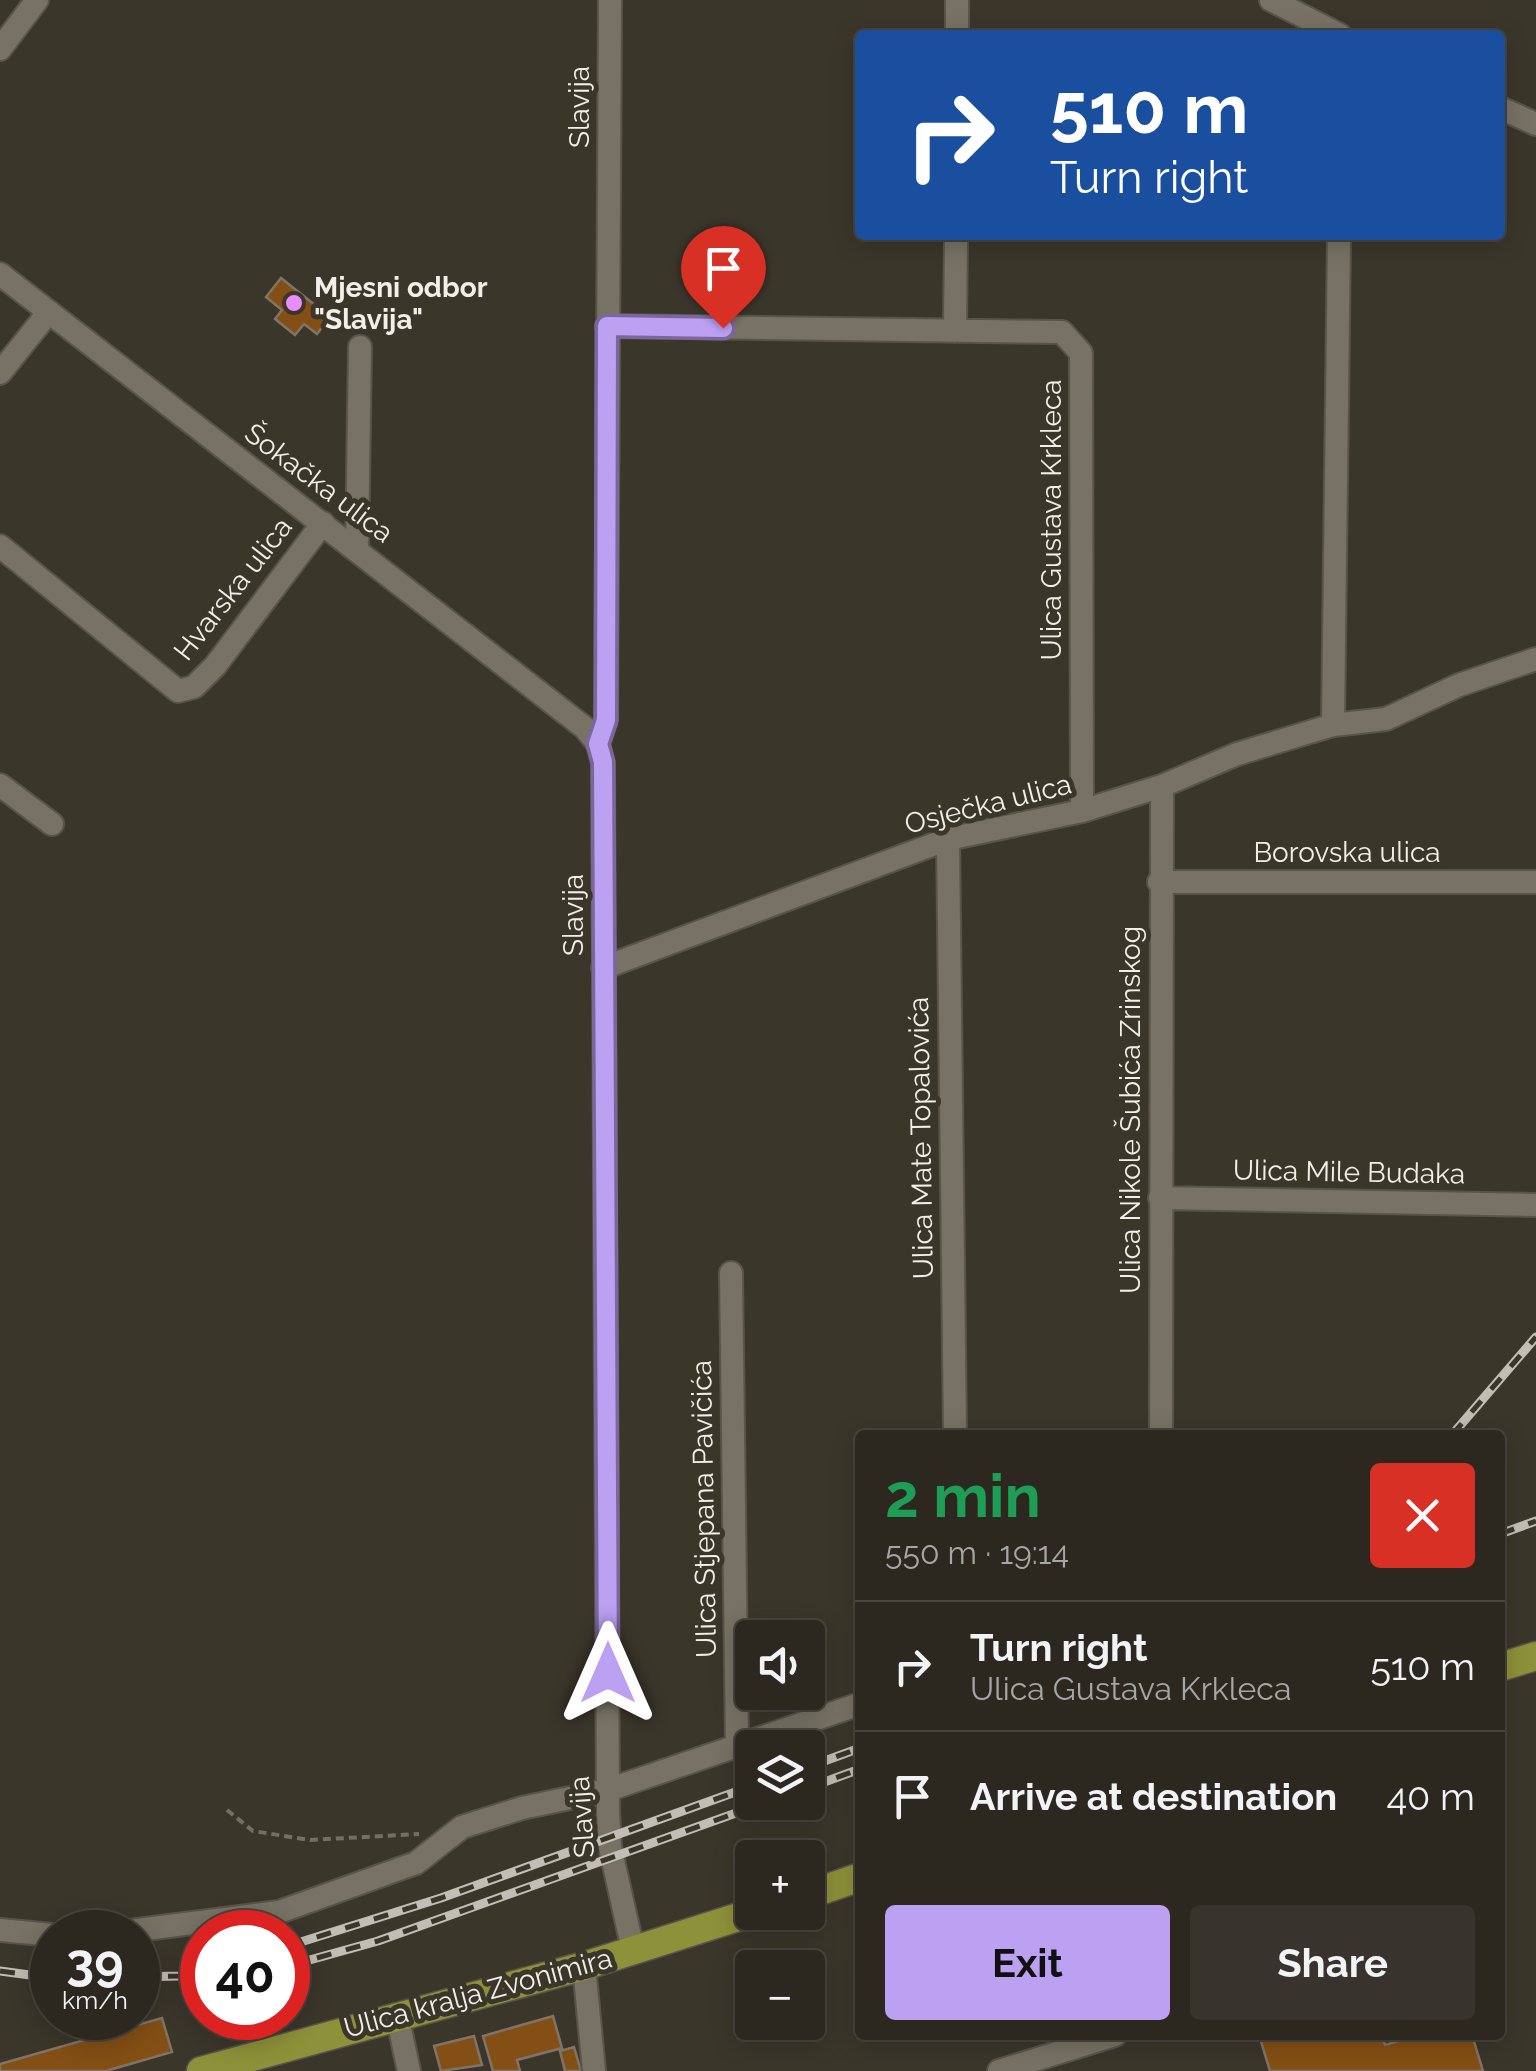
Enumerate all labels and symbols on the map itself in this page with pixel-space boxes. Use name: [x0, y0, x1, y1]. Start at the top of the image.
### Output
street label: Slavija: [563, 66, 596, 148]
pin: [681, 226, 766, 329]
place label: Mjesni odbor "Slavija": [314, 271, 488, 336]
marker: Mjesni odbor "Slavija": [283, 292, 305, 314]
street label: Ulica Gustava Krkleca: [1035, 379, 1068, 661]
street label: Šokačka ulica: [238, 416, 400, 550]
street label: Hvarska ulica: [167, 511, 299, 667]
street label: Osječka ulica: [901, 767, 1075, 841]
street label: Borovska ulica: [1253, 836, 1441, 869]
street label: Slavija: [557, 874, 590, 956]
street label: Ulica Nikole Šubića Zrinskog: [1113, 926, 1147, 1294]
street label: Ulica Mate Topalovića: [902, 996, 940, 1280]
street label: Ulica Mile Budaka: [1233, 1153, 1465, 1191]
street label: Ulica Stjepana Pavičića: [685, 1360, 723, 1658]
position arrow: [556, 1621, 660, 1725]
street label: Slavija: [563, 1775, 601, 1859]
speed limit sign: 40: [180, 1910, 310, 2040]
street label: Ulica kralja Zvonimira: [340, 1941, 616, 2045]

